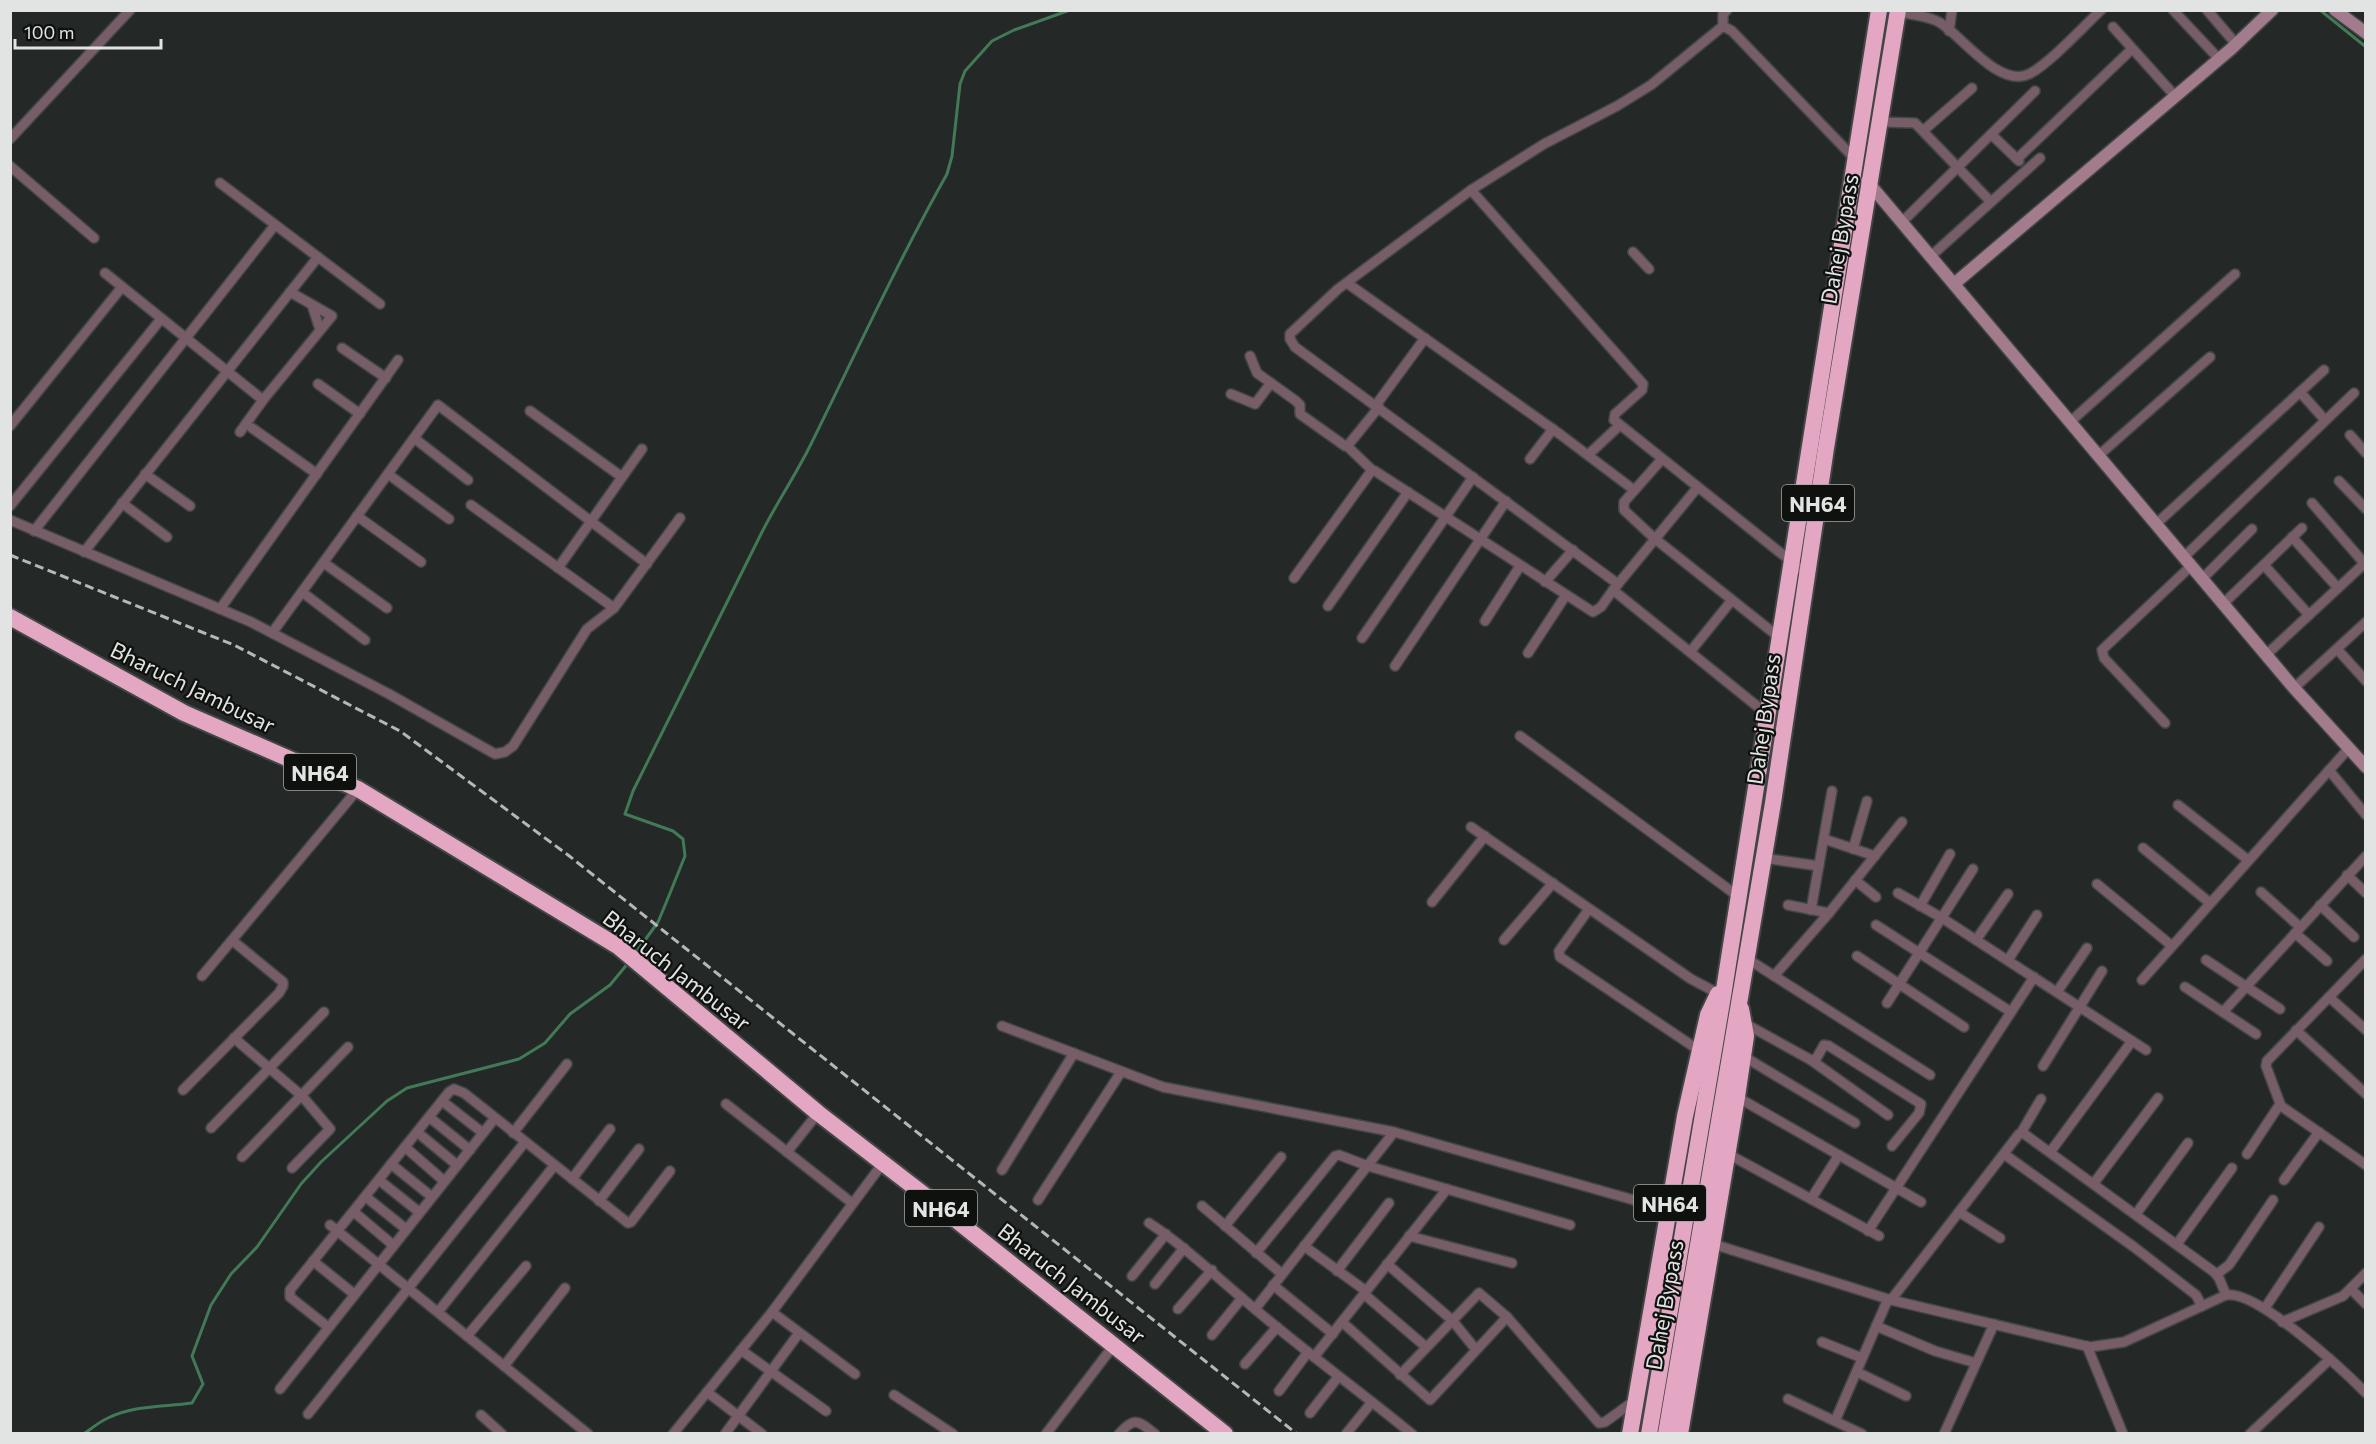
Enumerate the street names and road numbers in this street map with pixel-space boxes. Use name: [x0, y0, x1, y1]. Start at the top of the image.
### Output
street label: Dahej Bypass: [1814, 172, 1864, 306]
road number: NH64: [1782, 485, 1854, 521]
street label: Bharuch Jambusar: [106, 635, 280, 739]
street label: Dahej Bypass: [1740, 652, 1786, 786]
road number: NH64: [284, 754, 356, 790]
street label: Bharuch Jambusar: [598, 904, 756, 1036]
road number: NH64: [1634, 1185, 1706, 1221]
road number: NH64: [905, 1190, 977, 1226]
street label: Bharuch Jambusar: [993, 1217, 1151, 1349]
street label: Dahej Bypass: [1639, 1238, 1689, 1372]

